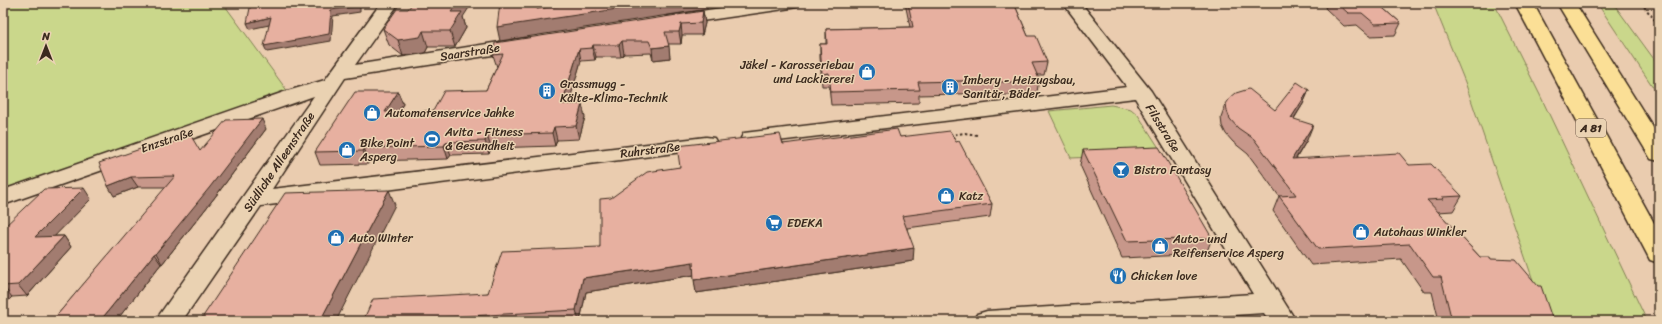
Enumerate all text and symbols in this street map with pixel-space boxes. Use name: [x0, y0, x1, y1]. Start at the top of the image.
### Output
north arrow: [26, 26, 66, 66]
text: N: [41, 27, 50, 46]
street label: Saarstraße: [439, 36, 501, 68]
place label: Jäkel - Karosseriebau und Lackiererei: [739, 54, 855, 90]
shop icon: Jäkel - Karosseriebau und Lackiererei: [857, 62, 877, 82]
place label: Imbery - Heizugsbau, Sanitär, Bäder: [962, 69, 1076, 105]
place label: Grassmugg - Kälte-Klima-Technik: [560, 73, 669, 109]
building icon: Imbery - Heizugsbau, Sanitär, Bäder: [940, 77, 960, 97]
building icon: Grassmugg - Kälte-Klima-Technik: [537, 81, 557, 101]
street label: Filsstraße: [1139, 99, 1187, 157]
place label: Automatenservice Jahke: [384, 102, 514, 124]
shop icon: Automatenservice Jahke: [362, 103, 382, 123]
street label: Südliche Alleenstraße: [237, 107, 321, 217]
road number: A 81: [1576, 119, 1606, 137]
street label: Enzstraße: [138, 121, 196, 159]
place label: Avita - Fitness & Gesundheit: [444, 121, 523, 157]
sports icon: Avita - Fitness & Gesundheit: [422, 129, 442, 149]
place label: Bike Point Asperg: [359, 132, 415, 168]
street label: Ruhrstraße: [619, 135, 681, 165]
shop icon: Bike Point Asperg: [337, 140, 357, 160]
place label: Bistro Fantasy: [1134, 159, 1212, 181]
bar icon: Bistro Fantasy: [1111, 160, 1131, 180]
place label: Katz: [959, 185, 984, 207]
shop icon: Katz: [936, 186, 956, 206]
place label: EDEKA: [787, 212, 823, 234]
supermarket icon: EDEKA: [764, 213, 784, 233]
place label: Autohaus Winkler: [1373, 221, 1467, 243]
shop icon: Autohaus Winkler: [1351, 222, 1371, 242]
place label: Auto Winter: [348, 227, 414, 249]
shop icon: Auto Winter: [326, 228, 346, 248]
place label: Auto- und Reifenservice Asperg: [1172, 228, 1284, 264]
shop icon: Auto- und Reifenservice Asperg: [1150, 236, 1170, 256]
place label: Chicken love: [1131, 265, 1197, 287]
restaurant icon: Chicken love: [1108, 266, 1128, 286]

